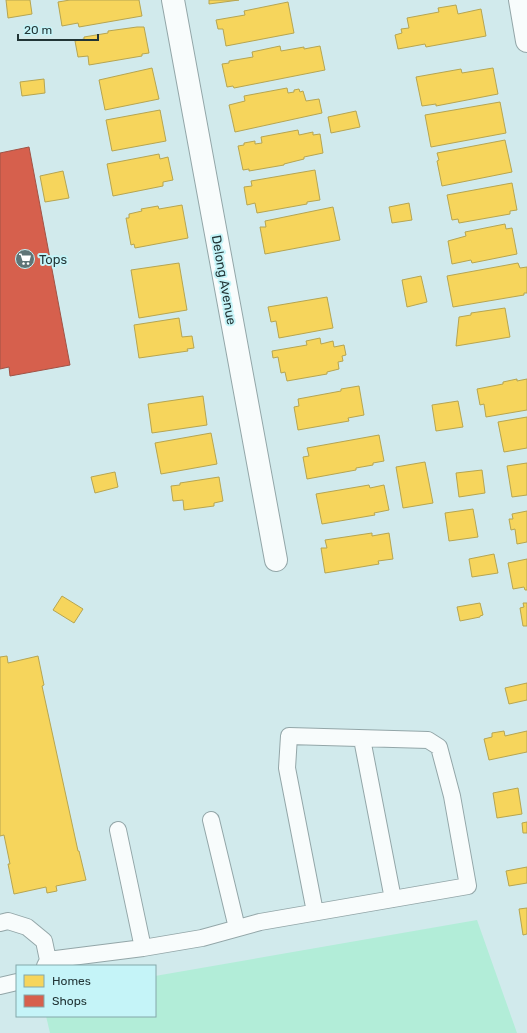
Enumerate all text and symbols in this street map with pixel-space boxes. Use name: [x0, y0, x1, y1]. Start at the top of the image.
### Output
scale bar: [18, 16, 98, 42]
text: 20 m: [24, 23, 52, 37]
street label: Delong Avenue: [208, 234, 239, 326]
supermarket icon: Tops: [14, 248, 36, 270]
place label: Tops: [39, 252, 67, 267]
legend: [16, 965, 156, 1017]
text: Homes: [52, 974, 91, 988]
text: Shops: [52, 994, 87, 1008]

